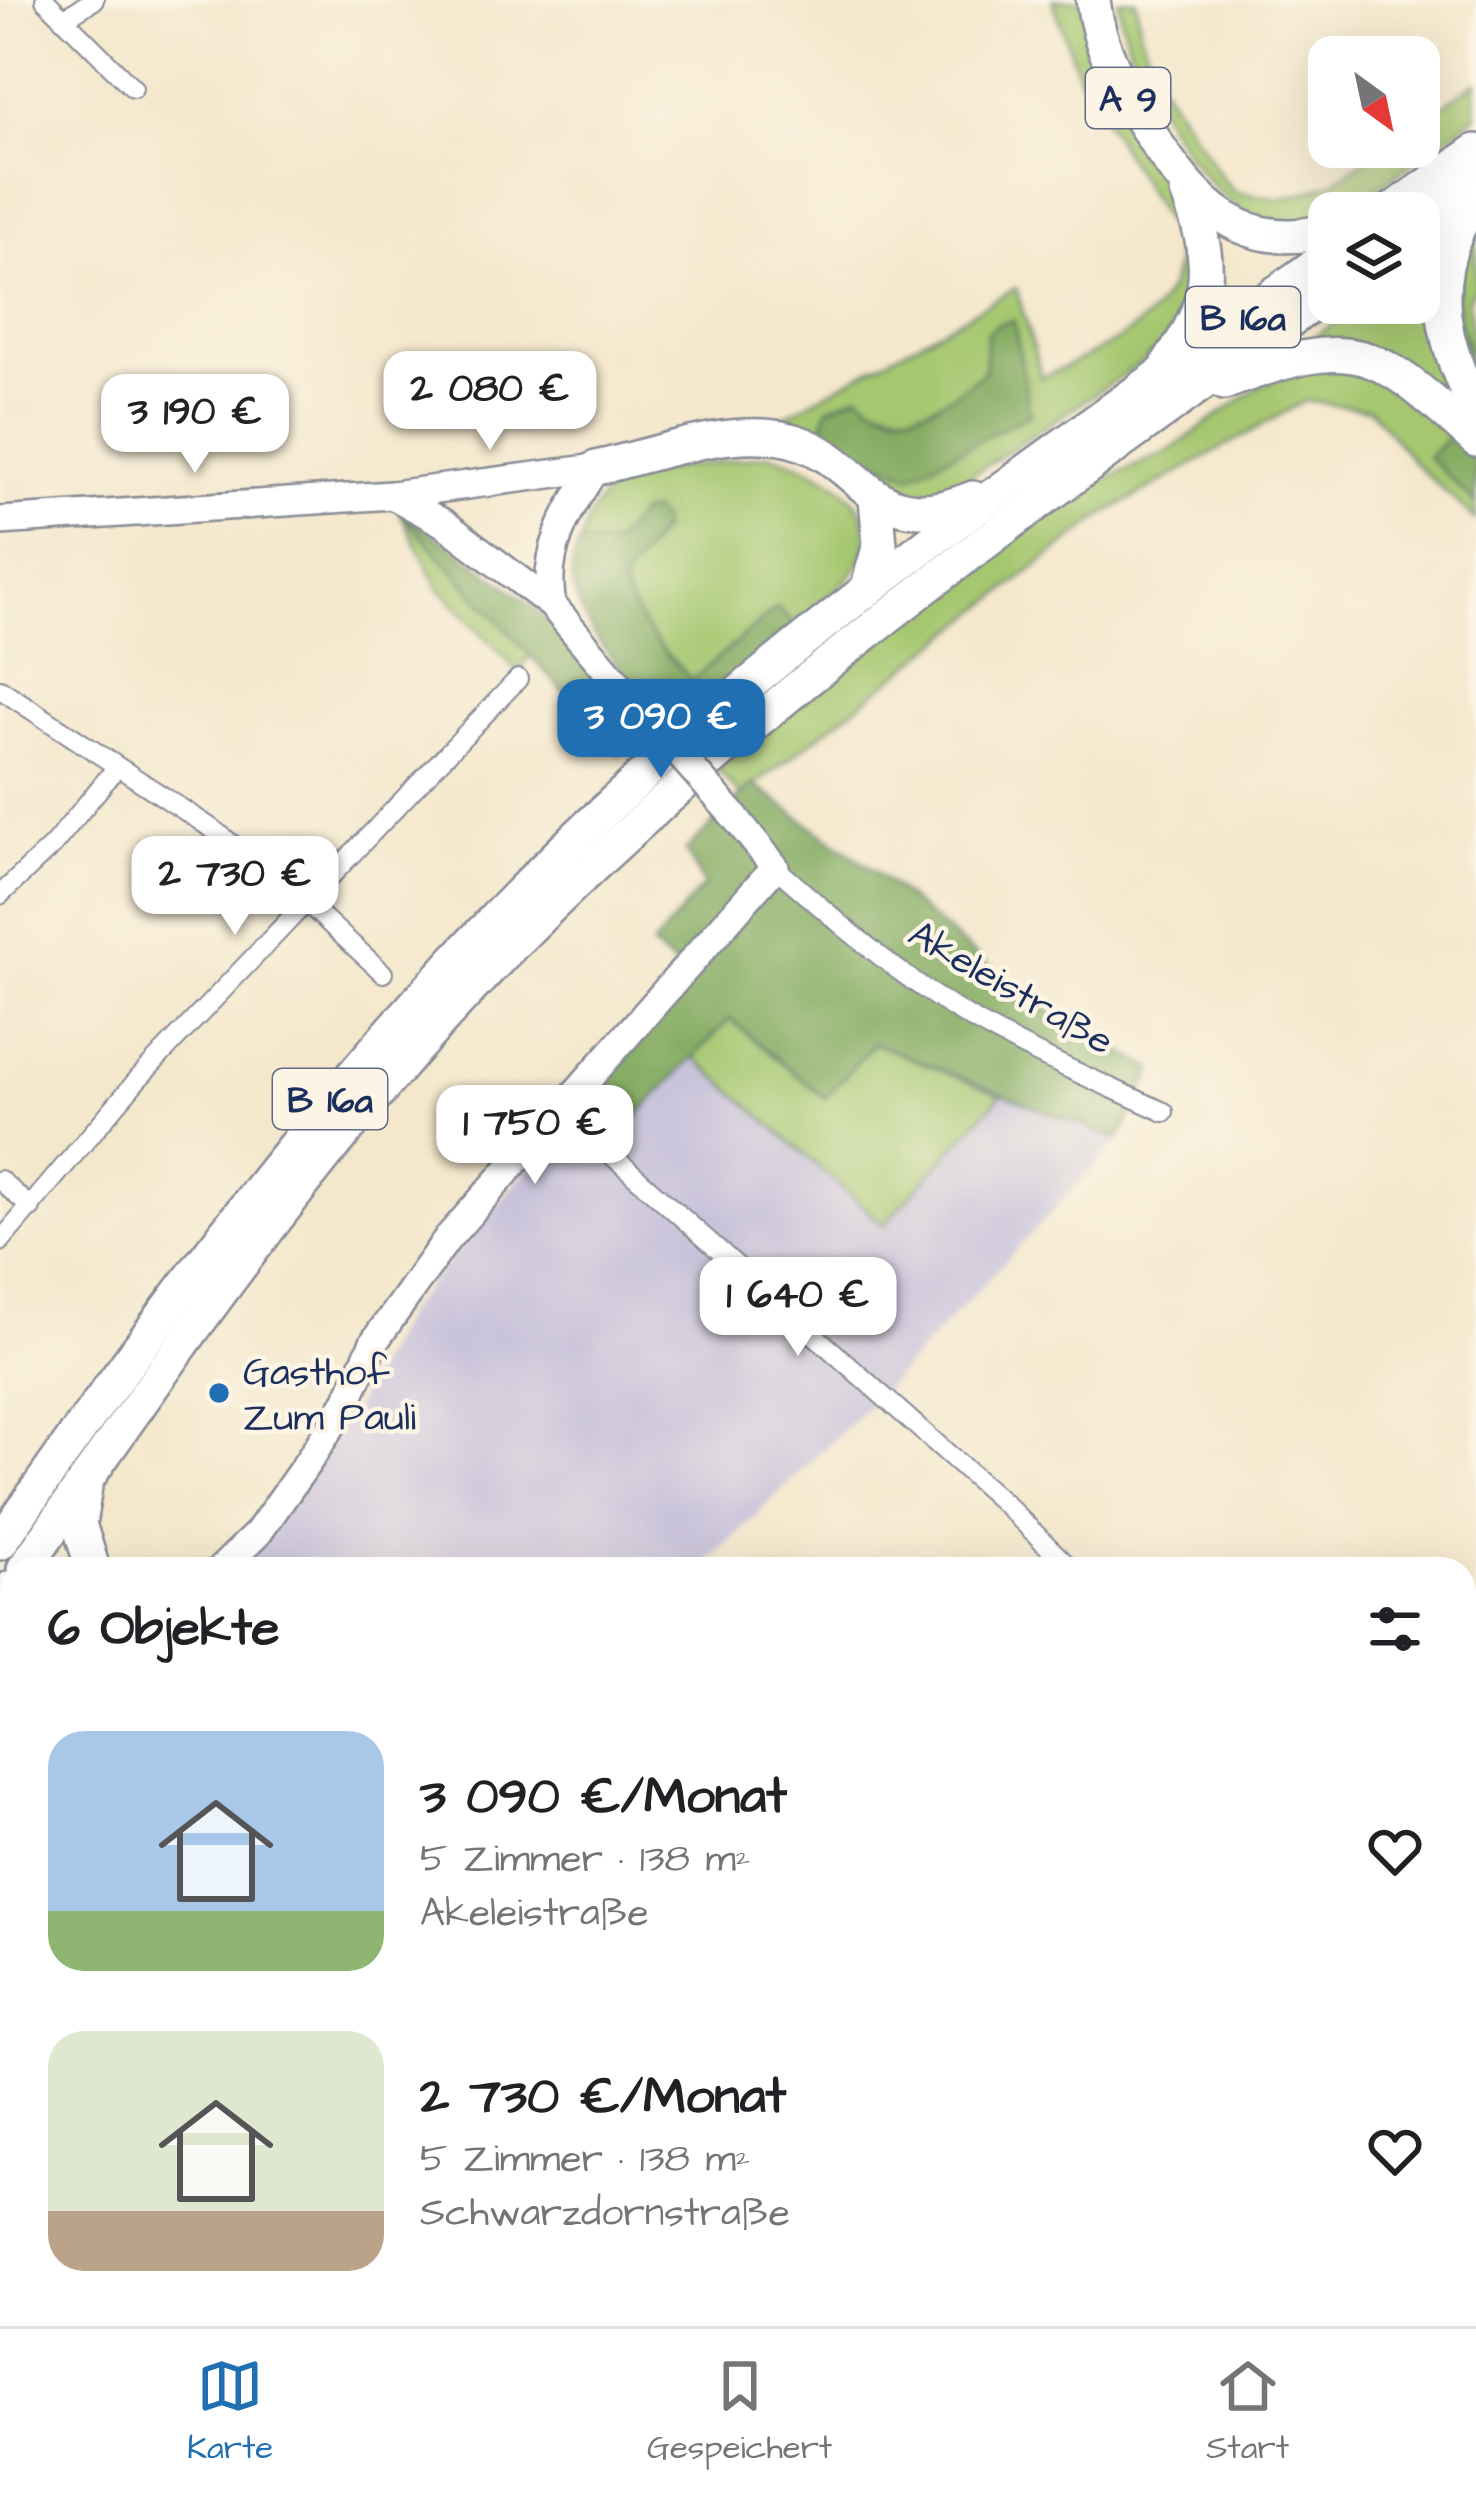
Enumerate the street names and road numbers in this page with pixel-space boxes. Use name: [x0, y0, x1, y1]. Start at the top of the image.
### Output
road number: A 9: [1086, 68, 1170, 128]
road number: B 16a: [1186, 287, 1300, 347]
street label: Akeleistraße: [898, 908, 1123, 1069]
road number: B 16a: [273, 1069, 387, 1129]

